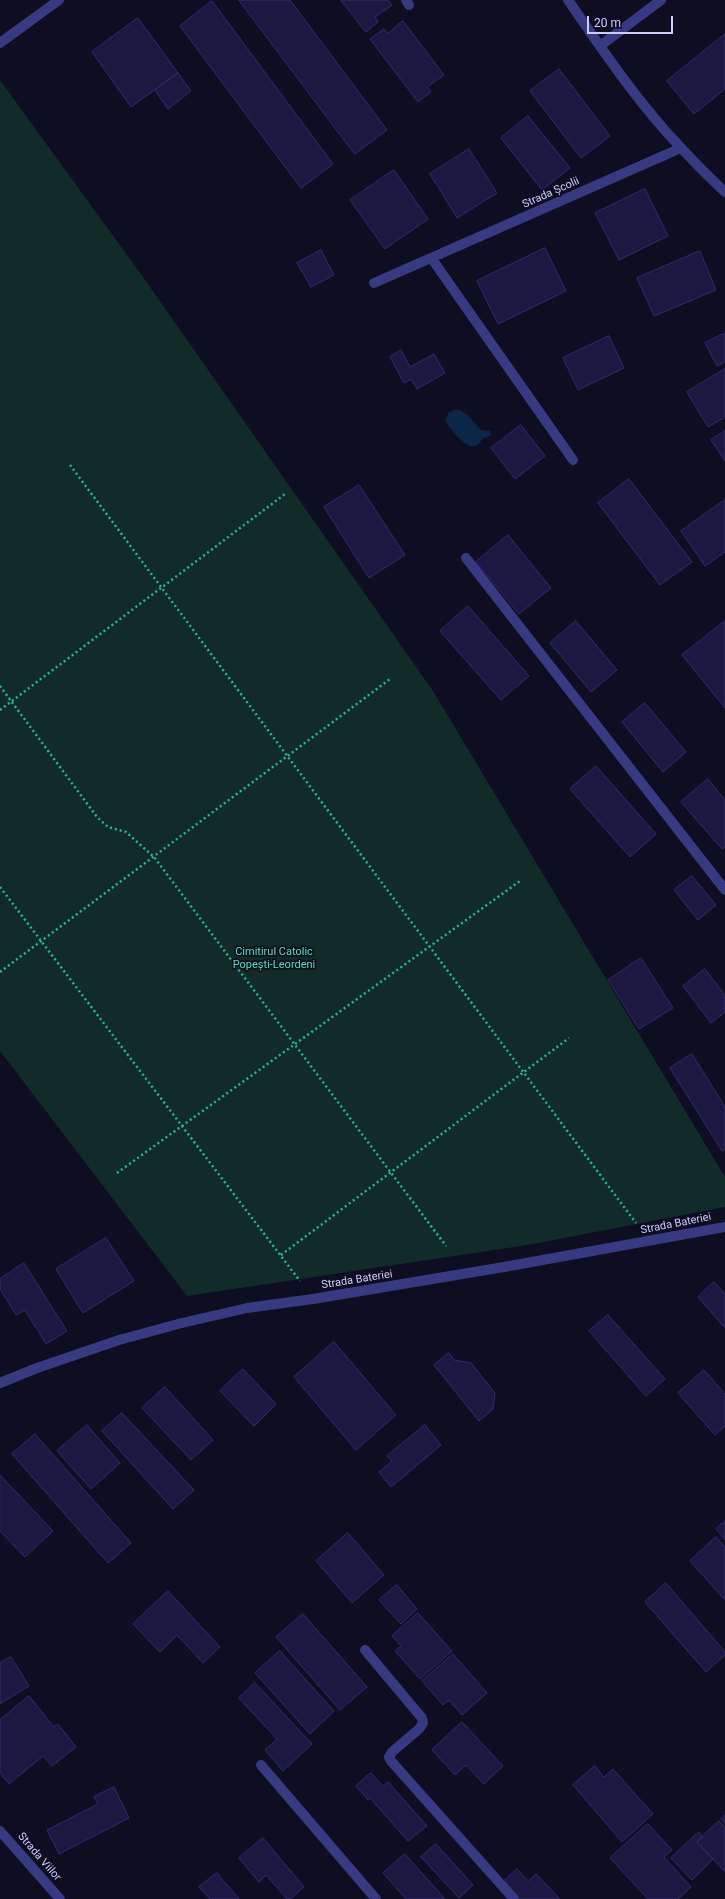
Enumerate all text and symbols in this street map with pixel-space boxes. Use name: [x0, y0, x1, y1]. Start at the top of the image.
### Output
scale bar: [589, 8, 675, 34]
text: 20 m: [594, 16, 621, 30]
street label: Strada Școlii: [520, 175, 582, 211]
park label: Cimitirul Catolic Popești-Leordeni: [233, 945, 315, 971]
street label: Strada Bateriei: [640, 1211, 712, 1237]
street label: Strada Bateriei: [321, 1268, 393, 1292]
street label: Strada Viilor: [14, 1830, 64, 1884]

